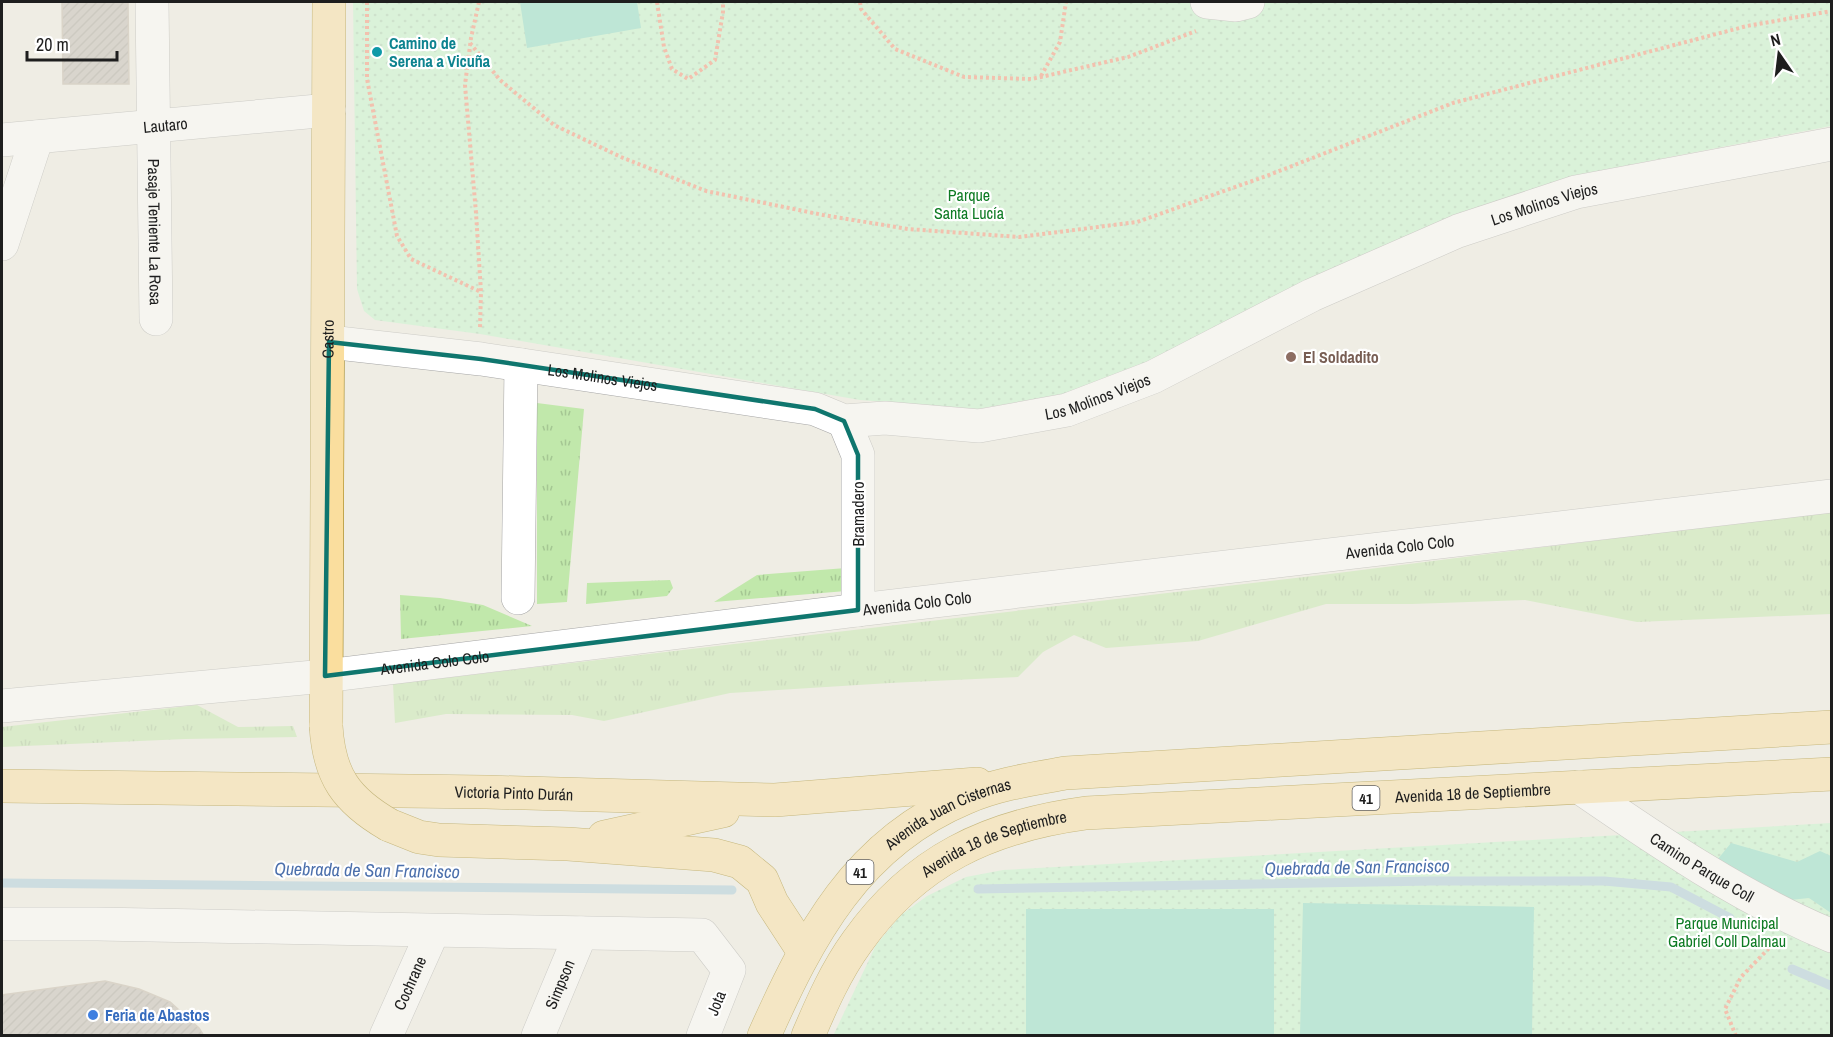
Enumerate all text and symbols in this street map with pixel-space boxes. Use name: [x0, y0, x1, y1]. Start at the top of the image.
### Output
scale bar: [27, 24, 117, 62]
north arrow: [1749, 24, 1809, 84]
text: N: [1768, 28, 1783, 51]
text: 20 m: [36, 32, 69, 57]
place label: Camino de Serena a Vicuña: [389, 32, 491, 72]
marker: Camino de Serena a Vicuña: [370, 45, 384, 59]
street label: Lautaro: [142, 112, 188, 138]
street label: Pasaje Teniente La Rosa: [143, 159, 167, 306]
street label: Los Molinos Viejos: [1488, 177, 1599, 230]
park label: Parque Santa Lucía: [934, 184, 1005, 224]
street label: Castro: [317, 320, 339, 358]
place label: El Soldadito: [1303, 346, 1379, 368]
marker: El Soldadito: [1284, 350, 1298, 364]
street label: Los Molinos Viejos: [546, 358, 659, 396]
street label: Los Molinos Viejos: [1043, 368, 1153, 425]
street label: Bramadero: [847, 482, 869, 546]
street label: Avenida Colo Colo: [1343, 529, 1455, 564]
street label: Avenida Colo Colo: [861, 586, 973, 620]
street label: Avenida Colo Colo: [378, 645, 490, 680]
street label: Avenida Juan Cisternas: [879, 773, 1013, 855]
street label: Avenida 18 de Septiembre: [1393, 778, 1551, 808]
street label: Victoria Pinto Durán: [454, 781, 574, 805]
road number: 41: [1352, 786, 1380, 810]
street label: Avenida 18 de Septiembre: [916, 805, 1068, 883]
street label: Camino Parque Coll: [1646, 827, 1758, 907]
water label: Quebrada de San Francisco: [1264, 853, 1450, 881]
water label: Quebrada de San Francisco: [274, 856, 460, 884]
road number: 41: [846, 860, 874, 884]
park label: Parque Municipal Gabriel Coll Dalmau: [1668, 912, 1786, 952]
street label: Cochrane: [388, 953, 431, 1014]
street label: Simpson: [539, 956, 580, 1012]
street label: Jota: [701, 987, 731, 1019]
place label: Feria de Abastos: [105, 1004, 210, 1026]
marker: Feria de Abastos: [86, 1008, 100, 1022]

